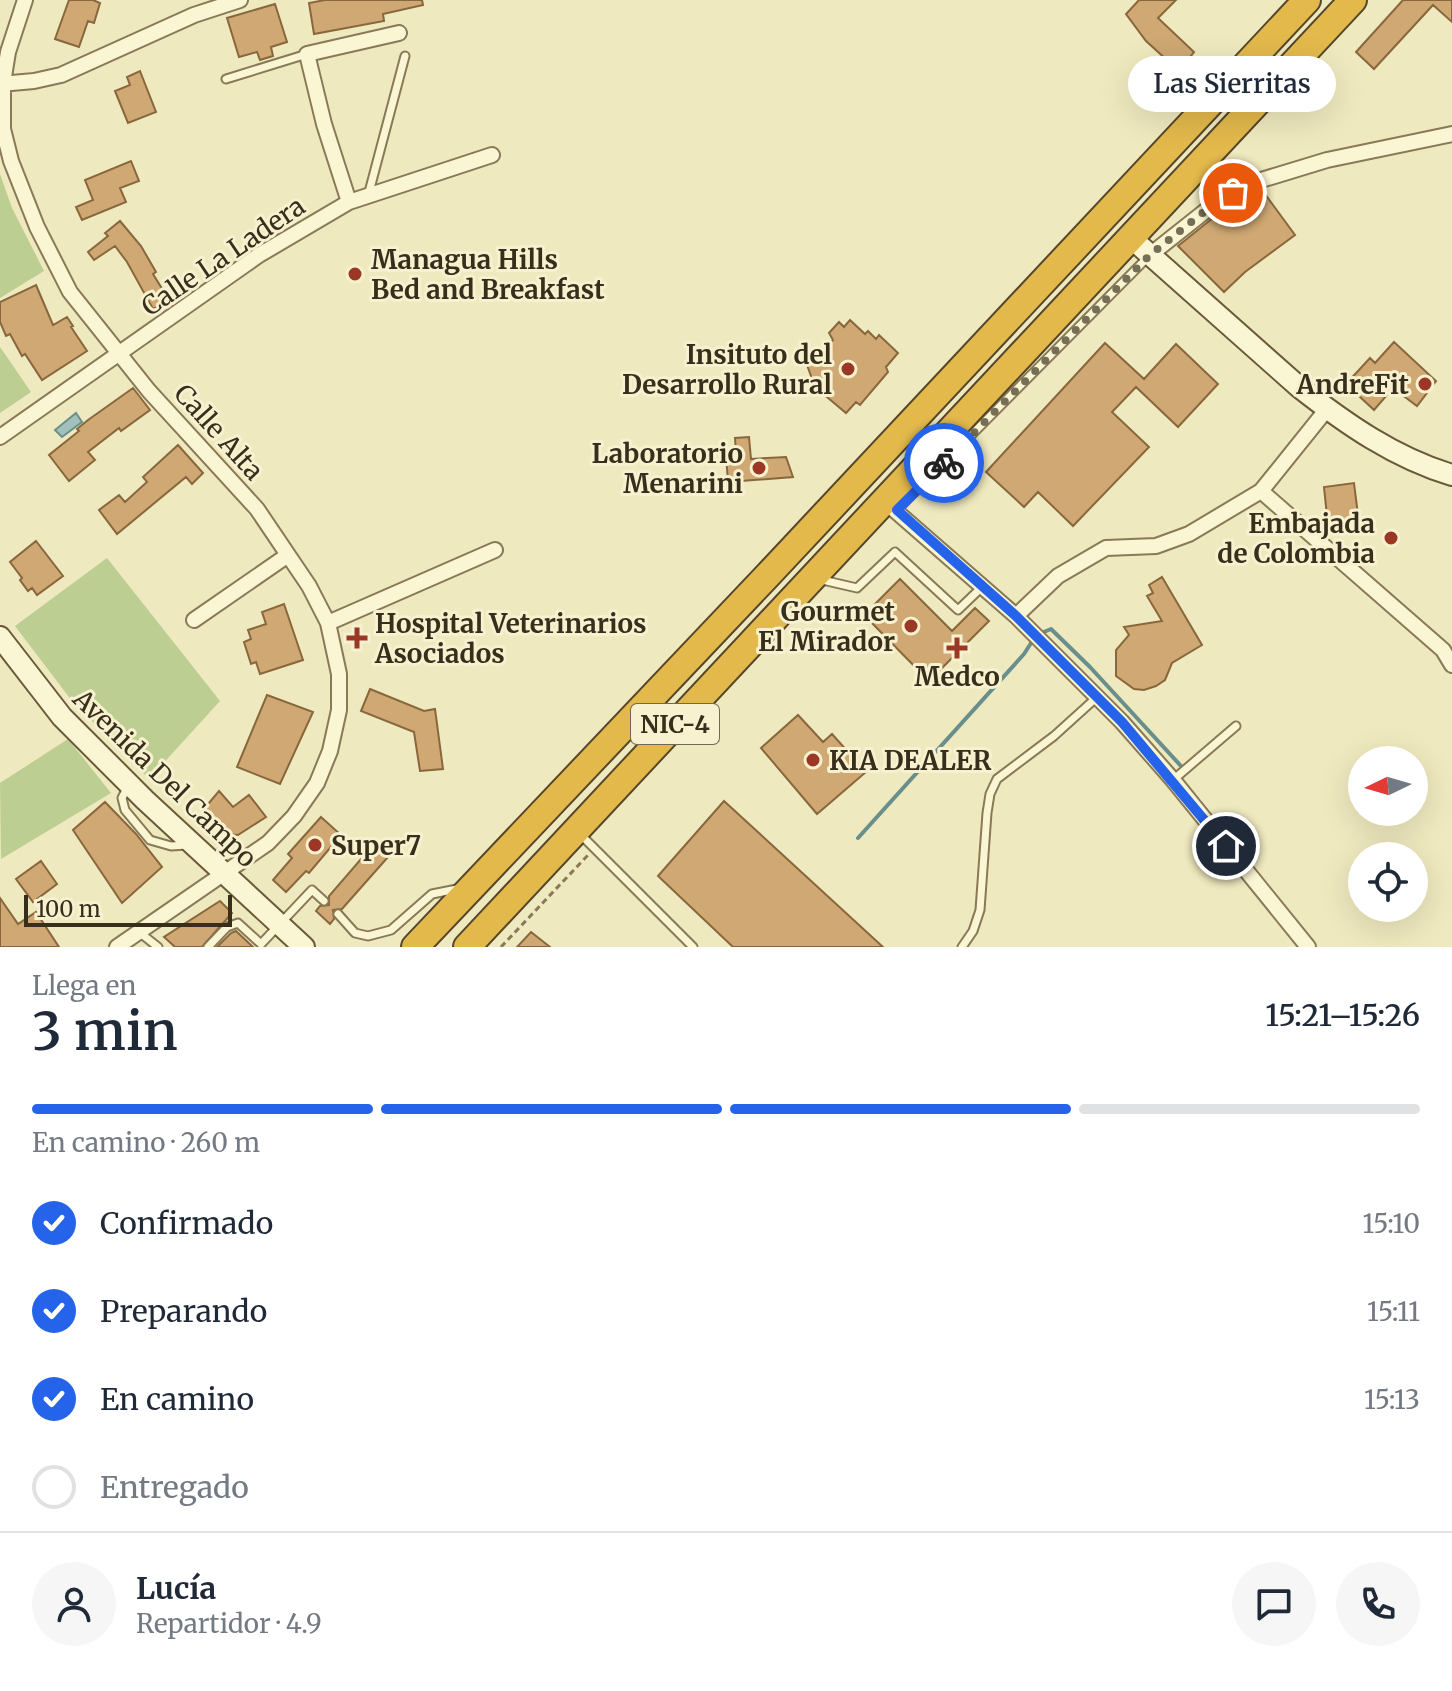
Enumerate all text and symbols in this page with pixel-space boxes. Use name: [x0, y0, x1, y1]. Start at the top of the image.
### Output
callout: Las Sierritas: [1129, 57, 1337, 113]
text: Las Sierritas: [1153, 67, 1311, 100]
pin: [1199, 159, 1267, 227]
icon: bag: [1211, 171, 1255, 215]
street label: Calle La Ladera: [135, 189, 311, 323]
place label: Managua Hills Bed and Breakfast: [371, 243, 605, 306]
marker: Managua Hills Bed and Breakfast: [346, 265, 364, 283]
place label: Insituto del Desarrollo Rural: [622, 338, 832, 401]
marker: Insituto del Desarrollo Rural: [839, 360, 857, 378]
place label: AndreFit: [1296, 368, 1410, 401]
marker: AndreFit: [1416, 375, 1434, 393]
street label: Calle Alta: [167, 377, 271, 487]
courier: [904, 423, 984, 503]
place label: Laboratorio Menarini: [592, 437, 743, 500]
icon: bike: [922, 441, 966, 485]
marker: Laboratorio Menarini: [750, 459, 768, 477]
place label: Embajada de Colombia: [1217, 507, 1375, 570]
marker: Embajada de Colombia: [1382, 529, 1400, 547]
place label: Gourmet El Mirador: [758, 595, 896, 658]
place label: Hospital Veterinarios Asociados: [374, 607, 646, 670]
marker: Gourmet El Mirador: [902, 617, 920, 635]
marker: Hospital Veterinarios Asociados: [346, 627, 368, 649]
marker: Medco: [948, 639, 966, 657]
place label: Medco: [914, 660, 1000, 693]
street label: Avenida Del Campo: [66, 681, 264, 874]
road number: NIC-4: [631, 704, 719, 744]
place label: KIA DEALER: [829, 744, 992, 777]
north arrow: [1348, 746, 1428, 826]
map controls: [1348, 746, 1428, 922]
marker: KIA DEALER: [804, 751, 822, 769]
pin: [1192, 812, 1260, 880]
icon: home: [1204, 824, 1248, 868]
place label: Super7: [331, 829, 421, 862]
marker: Super7: [306, 836, 324, 854]
button: locate: [1348, 842, 1428, 922]
scale bar: [24, 891, 232, 927]
text: 100 m: [36, 895, 101, 923]
text: Llega en: [32, 969, 136, 1002]
text: 15:21–15:26: [1265, 996, 1420, 1034]
text: 3 min: [32, 999, 178, 1064]
text: En camino · 260 m: [32, 1126, 260, 1159]
icon: check: [32, 1201, 76, 1245]
text: Confirmado: [100, 1204, 273, 1242]
text: 15:10: [1362, 1207, 1420, 1240]
icon: check: [32, 1289, 76, 1333]
text: Preparando: [100, 1292, 267, 1330]
text: 15:11: [1367, 1295, 1420, 1328]
icon: check: [32, 1377, 76, 1421]
text: En camino: [100, 1380, 254, 1418]
text: 15:13: [1364, 1383, 1420, 1416]
text: Entregado: [100, 1468, 249, 1506]
button: person: [32, 1562, 116, 1646]
button: chat: [1232, 1562, 1316, 1646]
button: phone: [1336, 1562, 1420, 1646]
text: Lucía: [136, 1569, 216, 1607]
text: Repartidor · 4.9: [136, 1607, 322, 1640]

